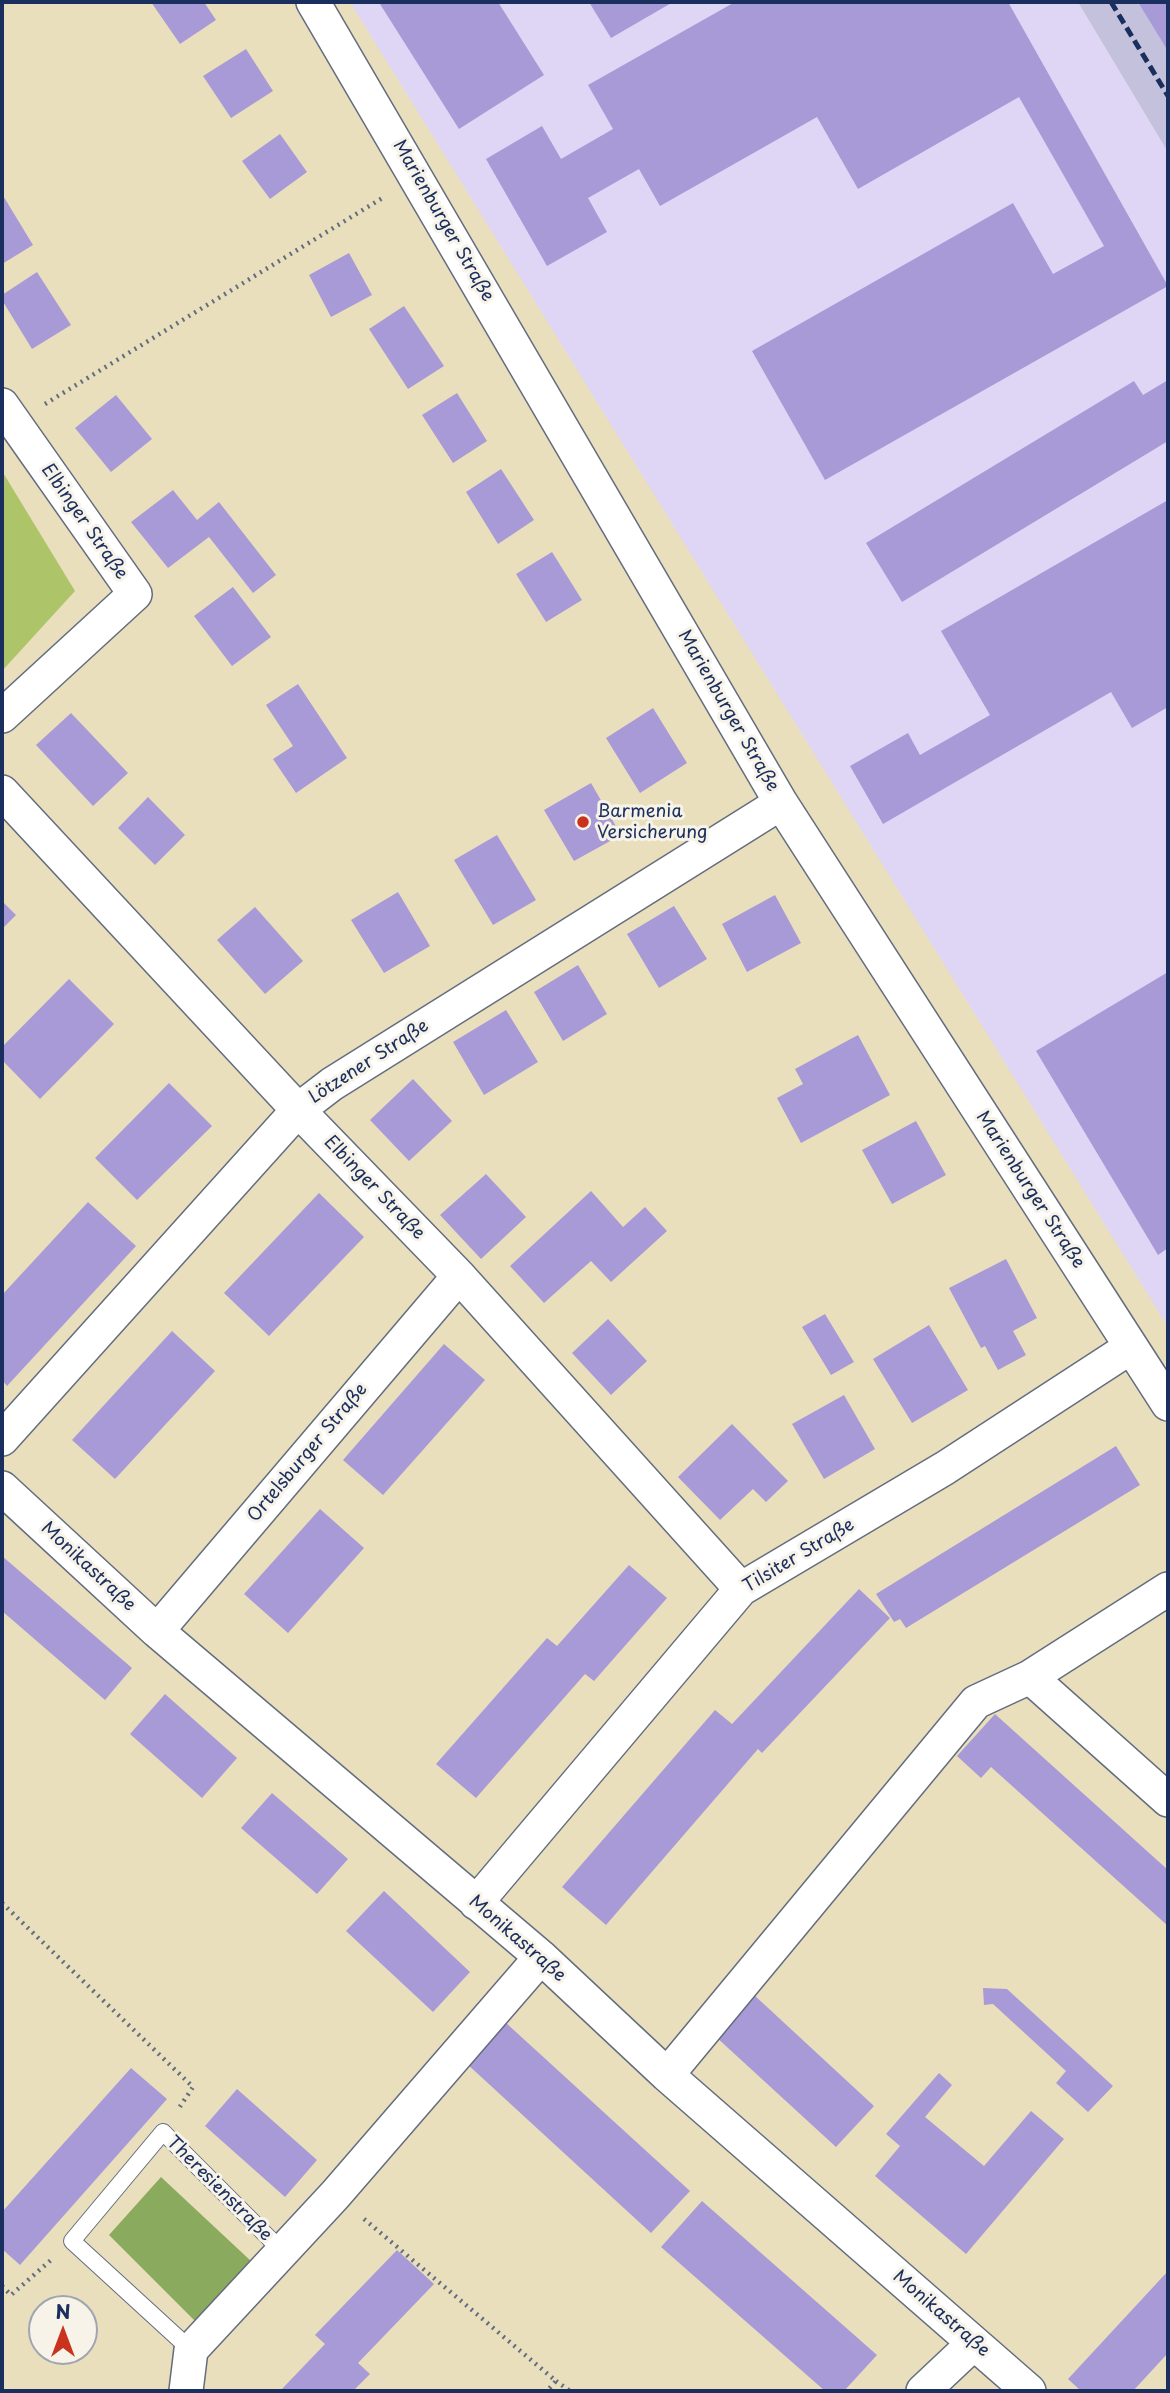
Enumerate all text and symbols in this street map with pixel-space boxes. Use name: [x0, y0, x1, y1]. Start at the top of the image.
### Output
street label: Marienburger Straße: [388, 136, 498, 306]
street label: Elbinger Straße: [36, 460, 132, 584]
street label: Marienburger Straße: [673, 626, 783, 796]
place label: Barmenia Versicherung: [597, 801, 707, 844]
marker: Barmenia Versicherung: [575, 814, 591, 830]
street label: Lötzener Straße: [305, 1015, 433, 1109]
street label: Marienburger Straße: [971, 1107, 1089, 1273]
street label: Elbinger Straße: [319, 1132, 429, 1244]
street label: Ortelsburger Straße: [244, 1379, 372, 1527]
street label: Tilsiter Straße: [739, 1514, 859, 1598]
street label: Monikastraße: [36, 1518, 140, 1616]
street label: Monikastraße: [464, 1891, 570, 1987]
street label: Theresienstraße: [162, 2132, 276, 2246]
street label: Monikastraße: [888, 2266, 994, 2362]
north arrow: [28, 2295, 98, 2365]
text: N: [55, 2297, 71, 2325]

